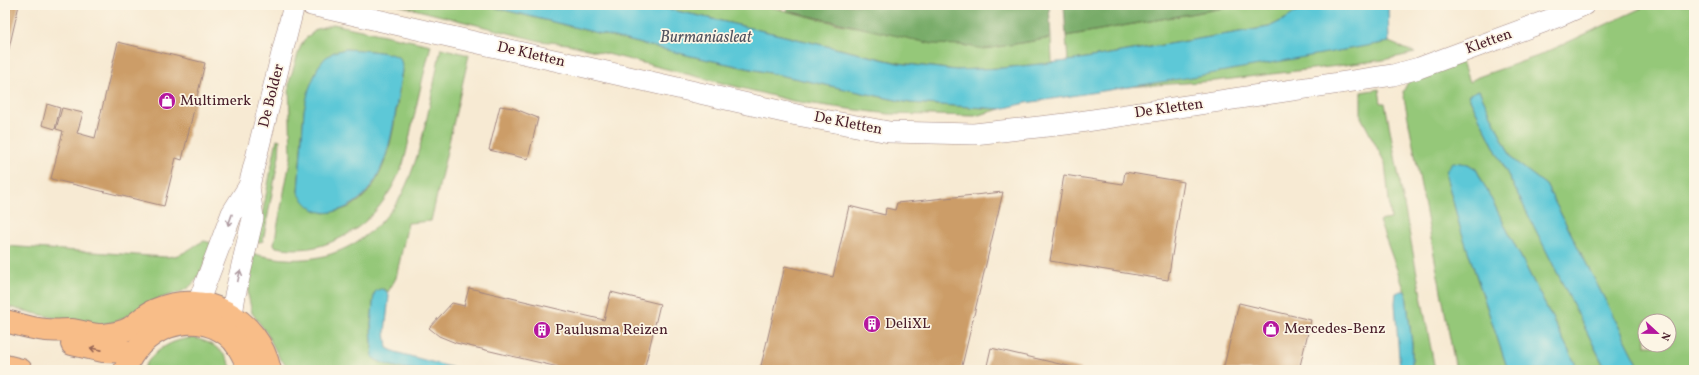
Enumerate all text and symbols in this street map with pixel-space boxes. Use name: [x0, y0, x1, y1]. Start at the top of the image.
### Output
street label: Kletten: [1463, 24, 1515, 60]
water label: Burmaniasleat: [660, 27, 753, 49]
street label: De Kletten: [495, 37, 567, 73]
street label: De Bolder: [254, 62, 290, 130]
shop icon: Multimerk: [157, 91, 177, 111]
place label: Multimerk: [180, 91, 251, 112]
street label: De Kletten: [1133, 94, 1205, 124]
street label: De Kletten: [812, 107, 884, 141]
one-way arrow: [225, 213, 233, 225]
one-way arrow: [236, 270, 243, 283]
north arrow: [1637, 313, 1677, 353]
building icon: DeliXL: [862, 314, 882, 334]
place label: DeliXL: [885, 314, 931, 335]
shop icon: Mercedes-Benz: [1261, 319, 1281, 339]
place label: Mercedes-Benz: [1284, 319, 1386, 340]
building icon: Paulusma Reizen: [532, 320, 552, 340]
place label: Paulusma Reizen: [555, 320, 668, 341]
text: N: [1656, 330, 1673, 343]
one-way arrow: [89, 345, 102, 353]

